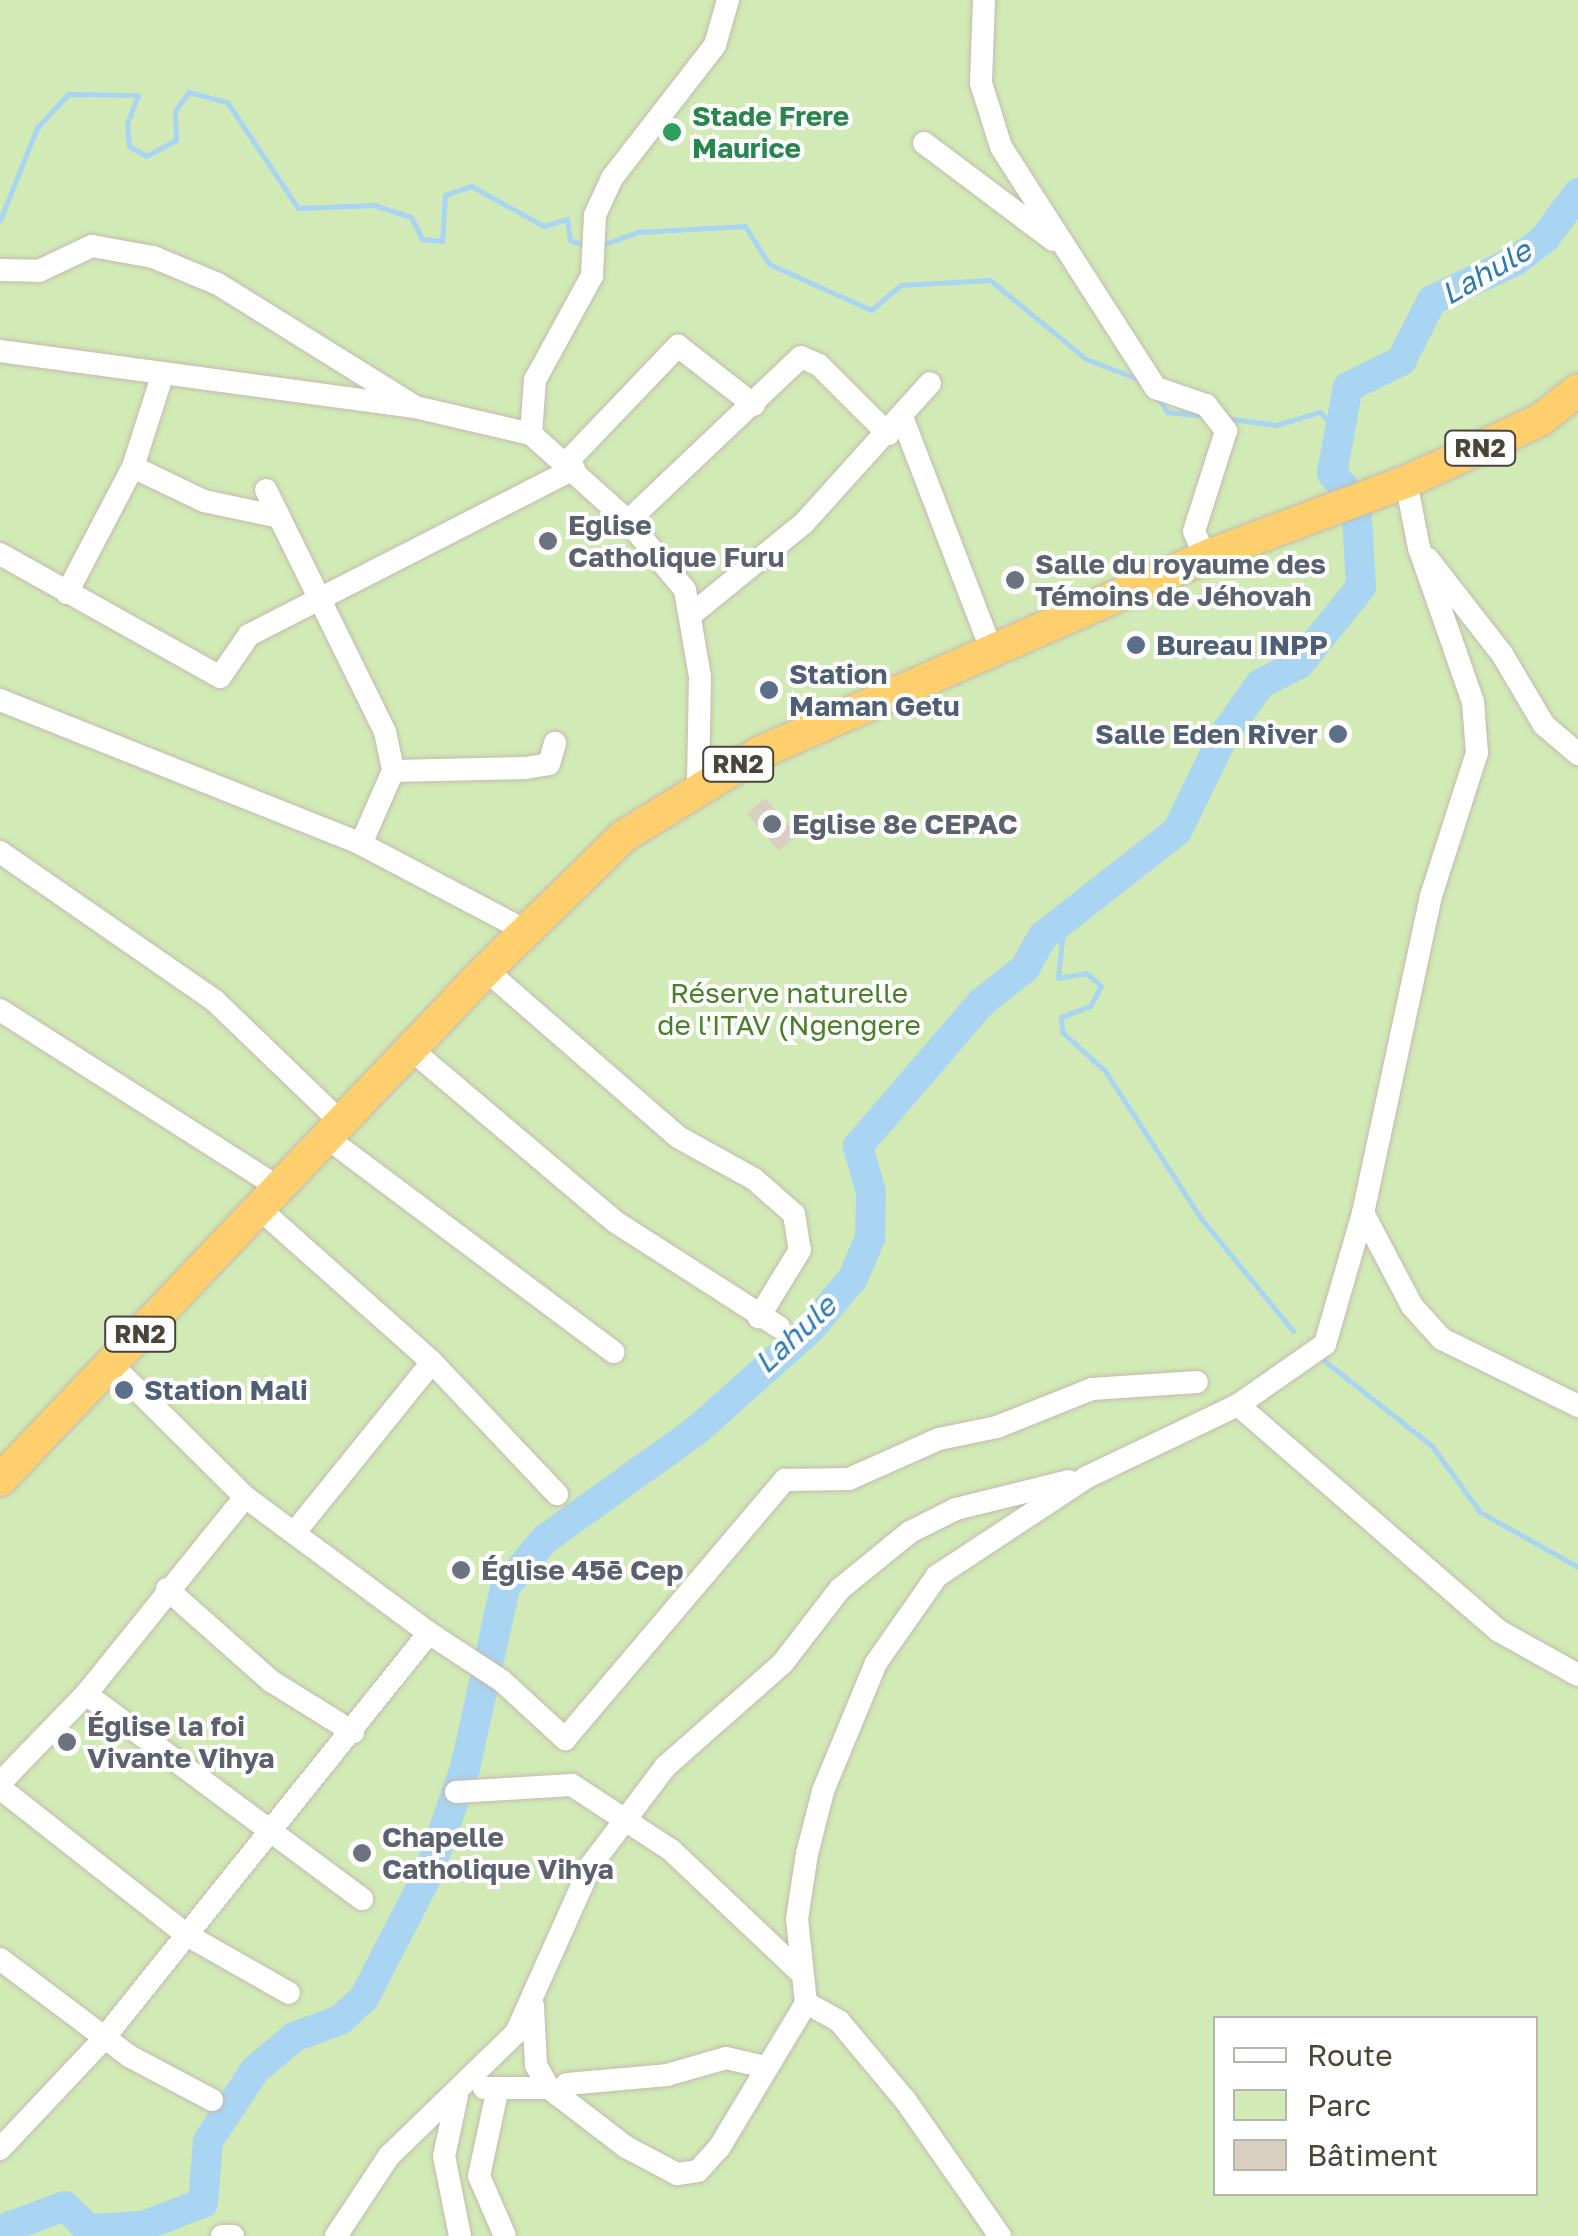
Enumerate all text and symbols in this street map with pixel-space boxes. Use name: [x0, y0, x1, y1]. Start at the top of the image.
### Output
place label: Stade Frere Maurice: [692, 99, 849, 165]
marker: Stade Frere Maurice: [661, 121, 683, 143]
water label: Lahule: [1435, 232, 1537, 312]
road number: RN2: [1442, 428, 1518, 468]
place label: Eglise Catholique Furu: [568, 508, 784, 574]
marker: Eglise Catholique Furu: [537, 530, 559, 552]
place label: Salle du royaume des Témoins de Jéhovah: [1035, 547, 1326, 613]
marker: Salle du royaume des Témoins de Jéhovah: [1004, 569, 1026, 591]
place label: Bureau INPP: [1156, 628, 1328, 662]
marker: Bureau INPP: [1125, 634, 1147, 656]
place label: Station Maman Getu: [789, 657, 960, 723]
marker: Station Maman Getu: [758, 679, 780, 701]
place label: Salle Eden River: [1095, 717, 1318, 751]
marker: Salle Eden River: [1327, 723, 1349, 745]
road number: RN2: [700, 744, 776, 784]
place label: Eglise 8e CEPAC: [792, 807, 1018, 841]
marker: Eglise 8e CEPAC: [761, 813, 783, 835]
park label: Réserve naturelle de l'ITAV (Ngengere: [657, 976, 921, 1042]
water label: Lahule: [747, 1288, 843, 1380]
road number: RN2: [102, 1314, 178, 1354]
place label: Station Mali: [144, 1373, 308, 1407]
marker: Station Mali: [113, 1379, 135, 1401]
place label: Église 45ē Cep: [481, 1553, 684, 1587]
marker: Église 45ē Cep: [450, 1559, 472, 1581]
place label: Église la foi Vivante Vihya: [87, 1709, 274, 1775]
marker: Église la foi Vivante Vihya: [56, 1731, 78, 1753]
place label: Chapelle Catholique Vihya: [382, 1820, 614, 1886]
marker: Chapelle Catholique Vihya: [351, 1842, 373, 1864]
legend: [1213, 2016, 1538, 2196]
text: Route: [1307, 2037, 1393, 2073]
text: Parc: [1307, 2087, 1371, 2123]
text: Bâtiment: [1307, 2137, 1438, 2173]

